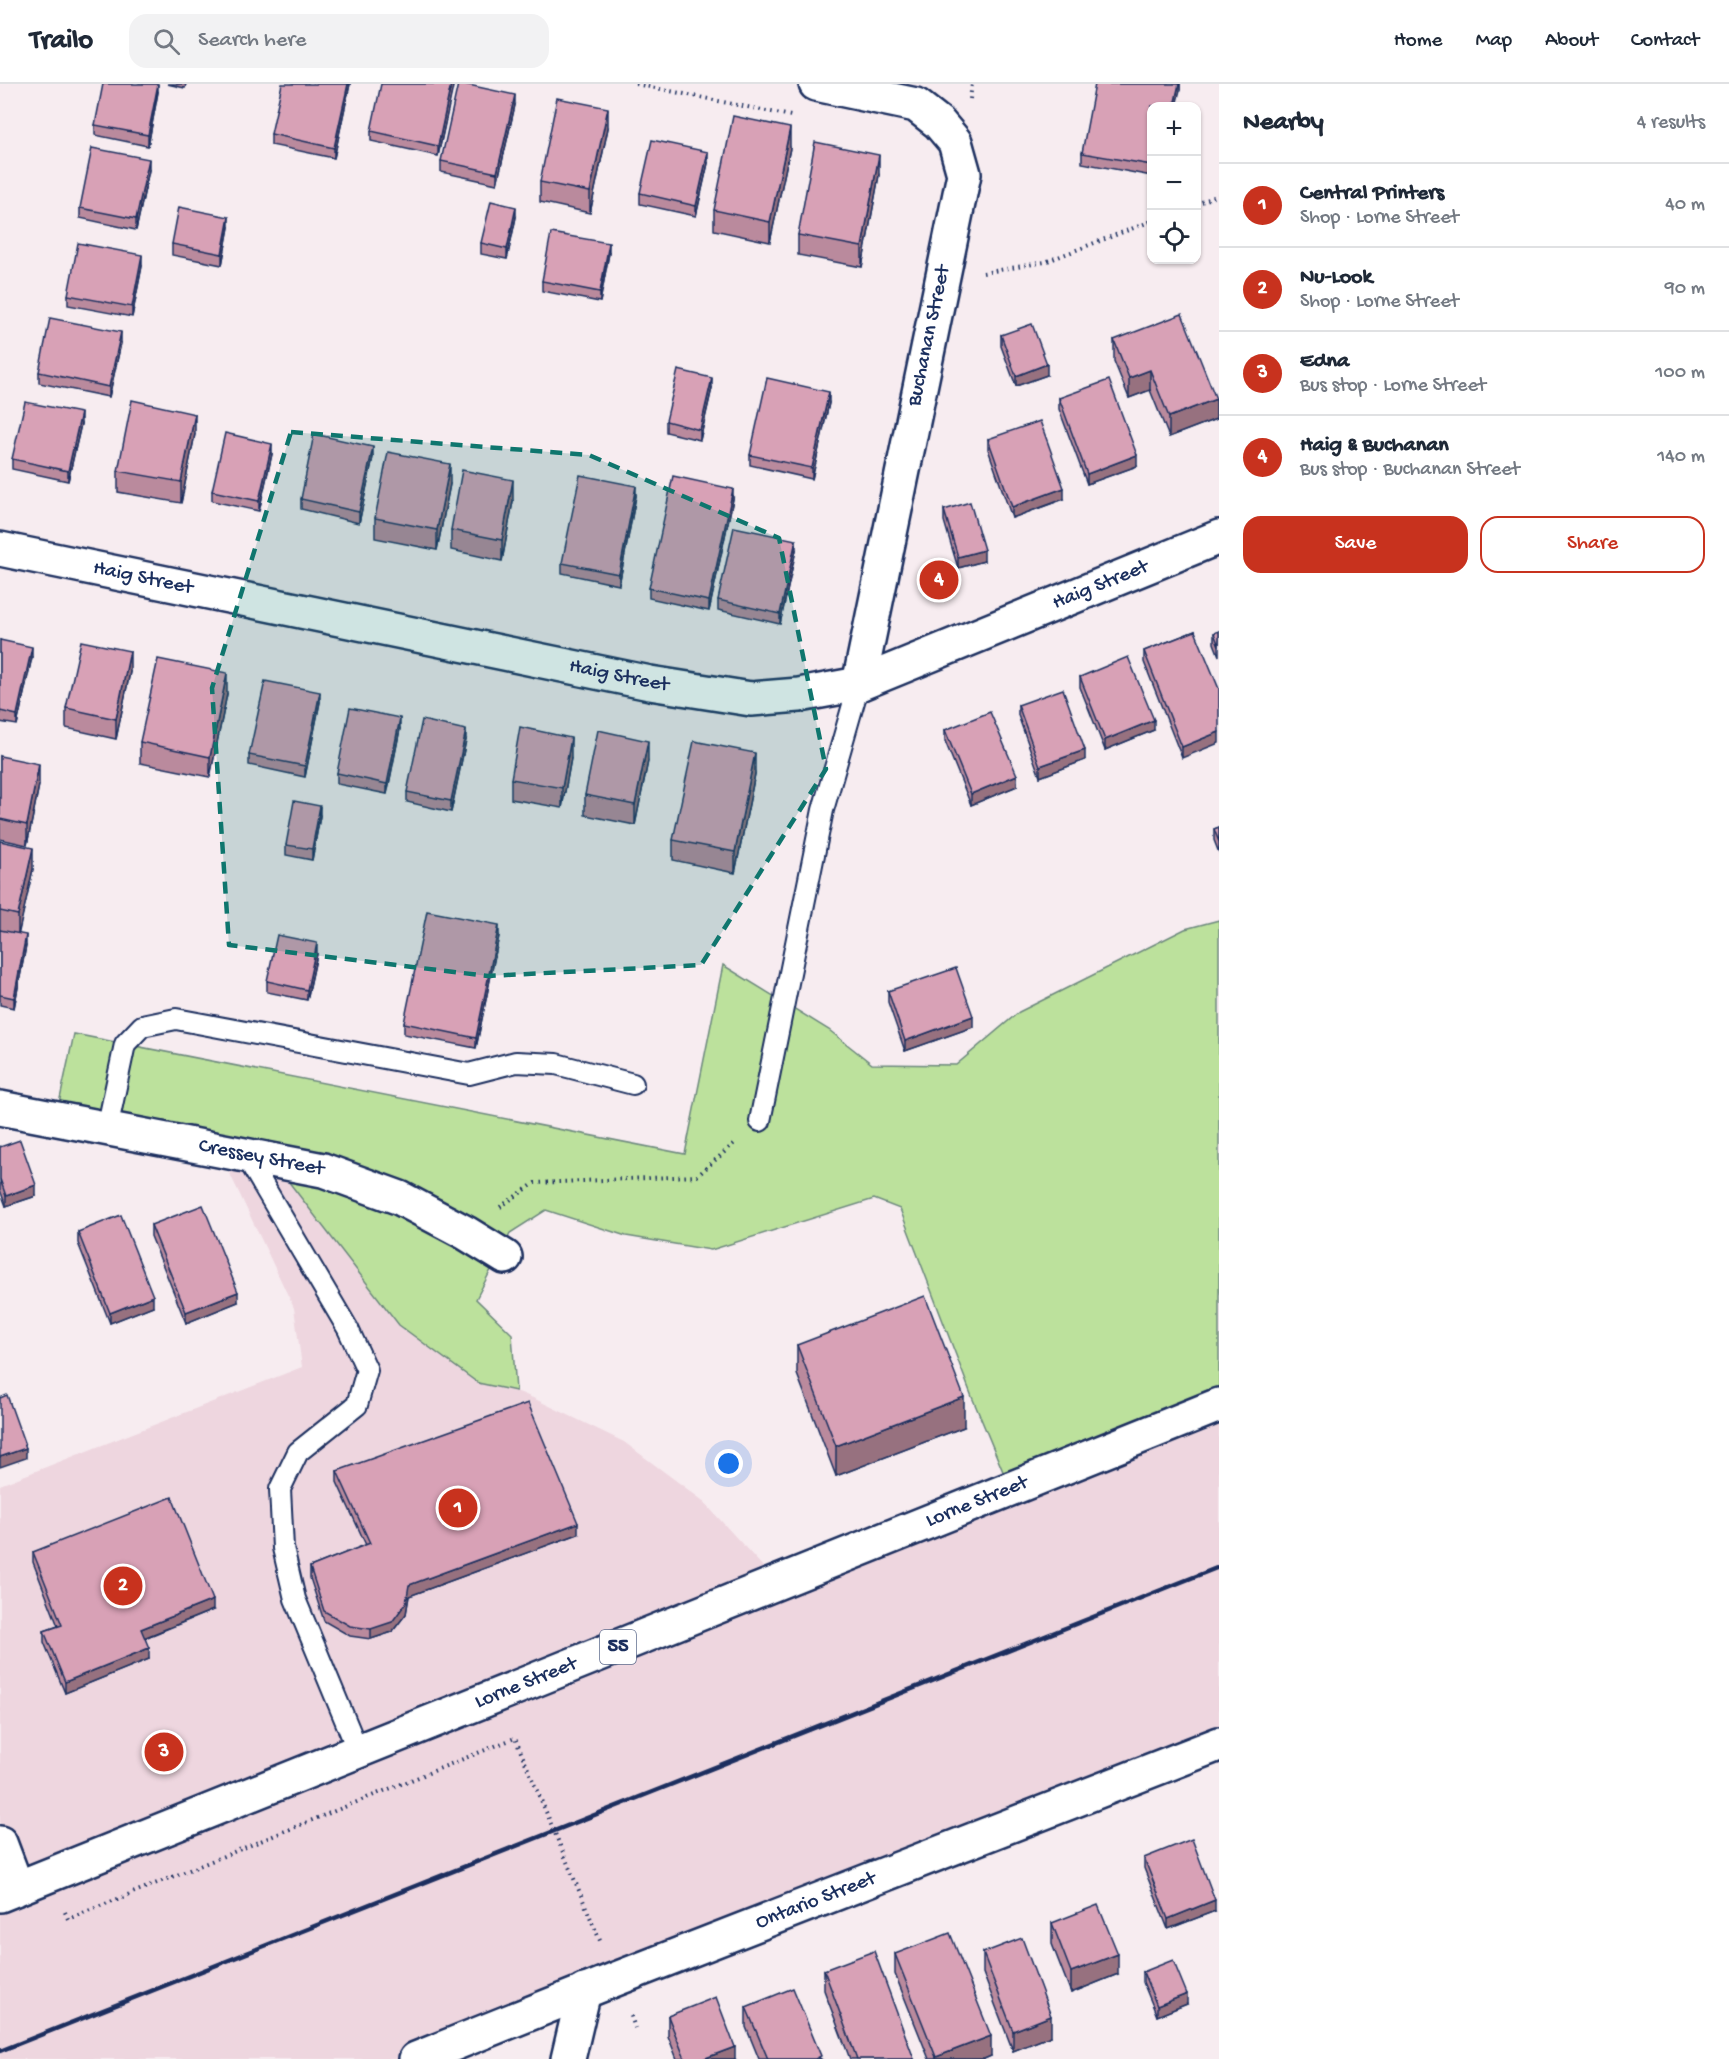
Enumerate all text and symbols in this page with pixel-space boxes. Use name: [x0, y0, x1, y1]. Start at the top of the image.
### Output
search box: [129, 14, 549, 68]
text: Trailo: [30, 25, 93, 58]
icon: search: [150, 25, 183, 58]
text: Search here: [198, 28, 306, 54]
text: Home: [1394, 29, 1442, 54]
text: Map: [1475, 29, 1512, 54]
text: About: [1545, 29, 1598, 54]
text: Contact: [1631, 29, 1699, 54]
map controls: [1147, 102, 1201, 264]
button: +: [1147, 102, 1201, 156]
text: Nearby: [1243, 108, 1324, 139]
text: 4 results: [1637, 112, 1705, 135]
button: −: [1147, 156, 1201, 210]
text: Central Printers: [1300, 181, 1444, 207]
text: 1: [1258, 194, 1267, 217]
text: 40 m: [1665, 194, 1705, 217]
text: Shop · Lorne Street: [1300, 207, 1459, 230]
button: locate: [1147, 210, 1201, 264]
street label: Buchanan Street: [903, 261, 958, 410]
text: Nu-Look: [1300, 265, 1372, 291]
text: 2: [1258, 278, 1267, 301]
text: 90 m: [1665, 278, 1705, 301]
text: Shop · Lorne Street: [1300, 291, 1459, 314]
text: Edna: [1300, 349, 1349, 375]
text: 3: [1257, 362, 1268, 385]
text: 100 m: [1655, 362, 1705, 385]
text: Bus stop · Lorne Street: [1300, 375, 1486, 398]
text: Haig & Buchanan: [1300, 433, 1449, 459]
text: 4: [1258, 446, 1267, 469]
text: 140 m: [1657, 446, 1705, 469]
text: Bus stop · Buchanan Street: [1300, 459, 1520, 482]
button: Save: [1243, 516, 1468, 573]
button: Share: [1480, 516, 1705, 573]
street label: Haig Street: [1049, 554, 1154, 616]
street label: Haig Street: [91, 556, 197, 601]
pin: 4: [920, 558, 958, 602]
street label: Haig Street: [567, 654, 673, 699]
street label: Cressey Street: [196, 1134, 328, 1183]
your location: [714, 1449, 743, 1478]
street label: Lorne Street: [922, 1470, 1034, 1534]
pin: 1: [438, 1486, 478, 1530]
pin: 2: [104, 1564, 142, 1608]
road number: 55: [600, 1630, 636, 1664]
street label: Lorne Street: [471, 1651, 583, 1715]
pin: 3: [144, 1730, 184, 1774]
street label: Ontario Street: [752, 1866, 882, 1936]

